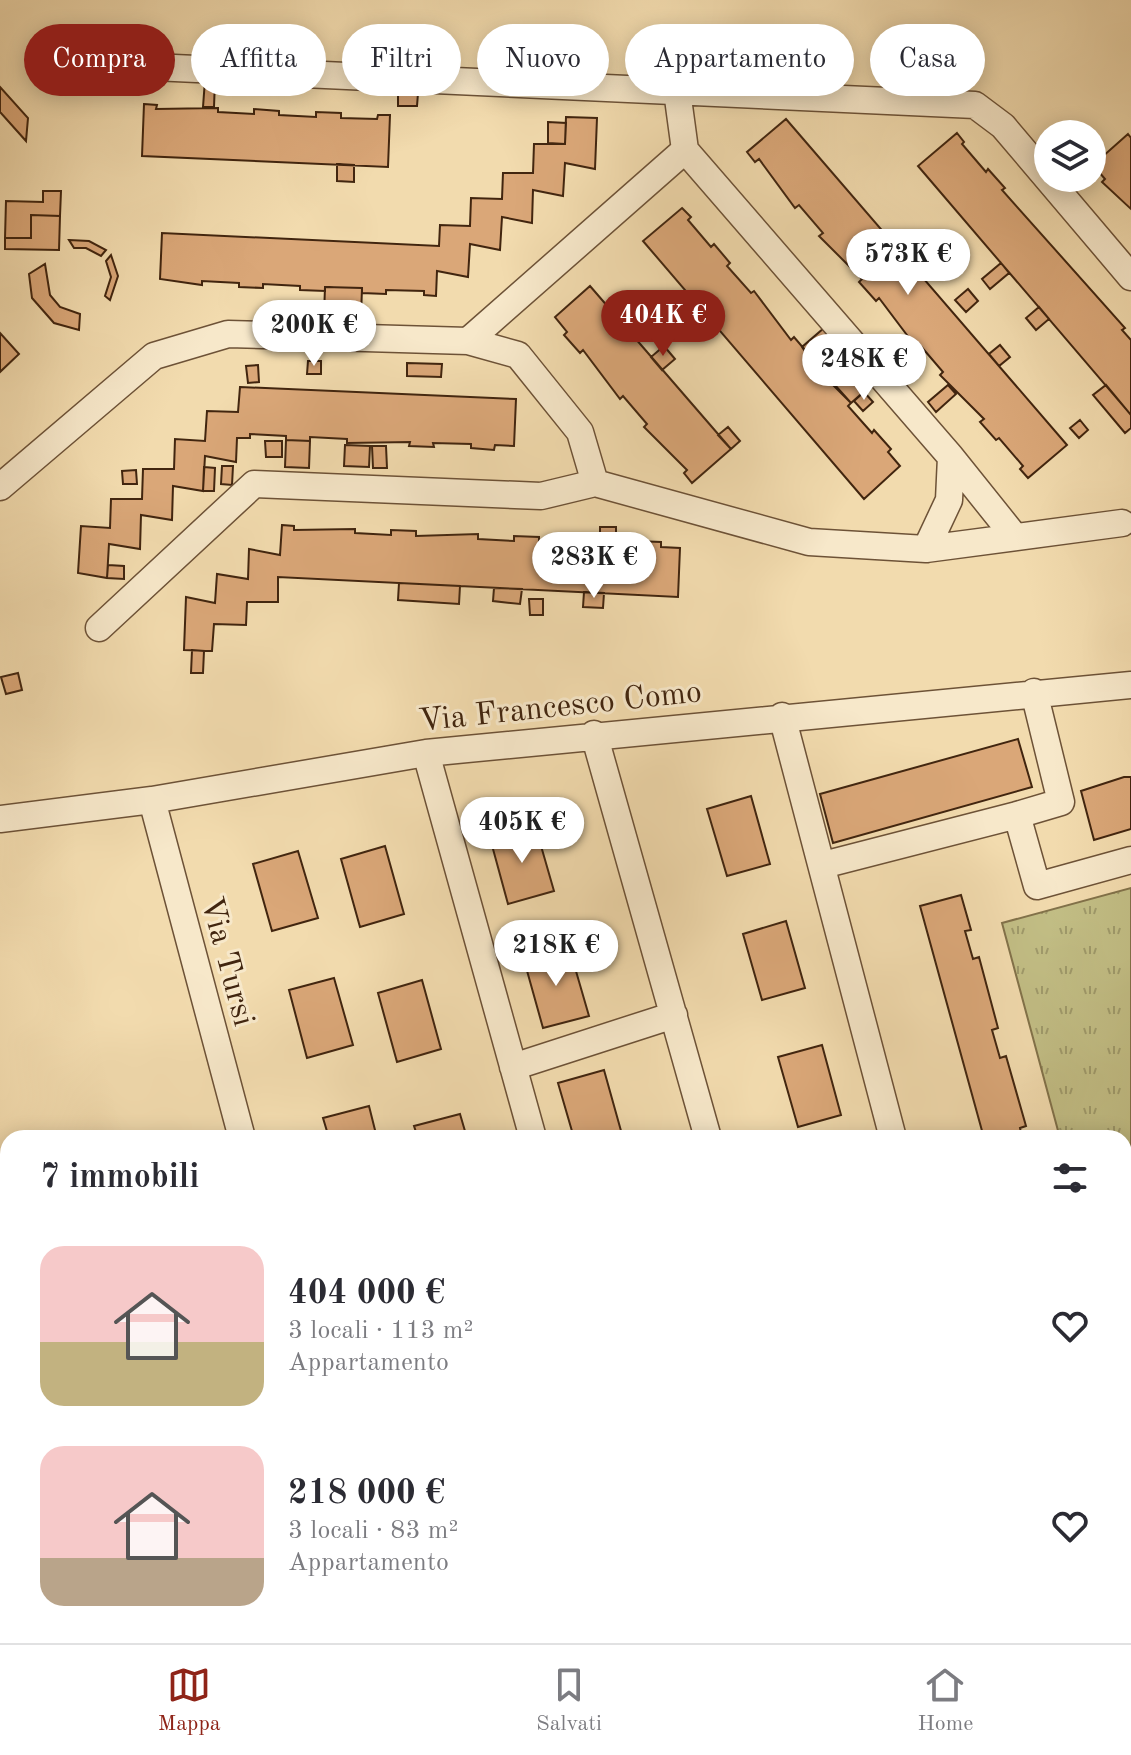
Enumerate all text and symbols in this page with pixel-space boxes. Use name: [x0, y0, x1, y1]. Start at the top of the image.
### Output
chip: Compra: [24, 24, 175, 96]
chip: Affitta: [191, 24, 326, 96]
chip: Filtri: [342, 24, 461, 96]
chip: Nuovo: [477, 24, 609, 96]
chip: Appartamento: [625, 24, 854, 96]
chip: Casa: [870, 24, 985, 96]
map controls: [1034, 120, 1106, 192]
button: layers: [1034, 120, 1106, 192]
pin: 573K €: [843, 229, 973, 297]
text: 573K €: [864, 242, 952, 268]
pin: 404K €: [598, 290, 728, 358]
pin: 200K €: [249, 300, 379, 368]
text: 404K €: [619, 303, 707, 329]
text: 200K €: [270, 313, 358, 339]
pin: 248K €: [799, 334, 929, 402]
text: 248K €: [820, 347, 908, 373]
pin: 283K €: [529, 532, 659, 600]
text: 283K €: [550, 545, 638, 571]
street label: Via Francesco Como: [417, 677, 703, 739]
pin: 405K €: [457, 797, 587, 865]
text: 405K €: [478, 810, 566, 836]
street label: Via Tursi: [194, 894, 259, 1030]
pin: 218K €: [491, 920, 621, 988]
text: 218K €: [512, 933, 600, 959]
icon: filters: [1048, 1156, 1092, 1200]
text: 7 immobili: [40, 1161, 199, 1195]
text: 404 000 €: [288, 1277, 445, 1311]
icon: home: [104, 1278, 200, 1374]
icon: heart: [1048, 1304, 1092, 1348]
text: 3 locali · 113 m²: [288, 1318, 473, 1344]
text: Appartamento: [288, 1350, 449, 1376]
text: 218 000 €: [288, 1477, 445, 1511]
icon: home: [104, 1478, 200, 1574]
icon: heart: [1048, 1504, 1092, 1548]
text: 3 locali · 83 m²: [288, 1518, 458, 1544]
text: Appartamento: [288, 1550, 449, 1576]
tab: Mappa: [158, 1663, 221, 1738]
tab: Salvati: [536, 1663, 602, 1738]
tab: Home: [917, 1663, 973, 1738]

